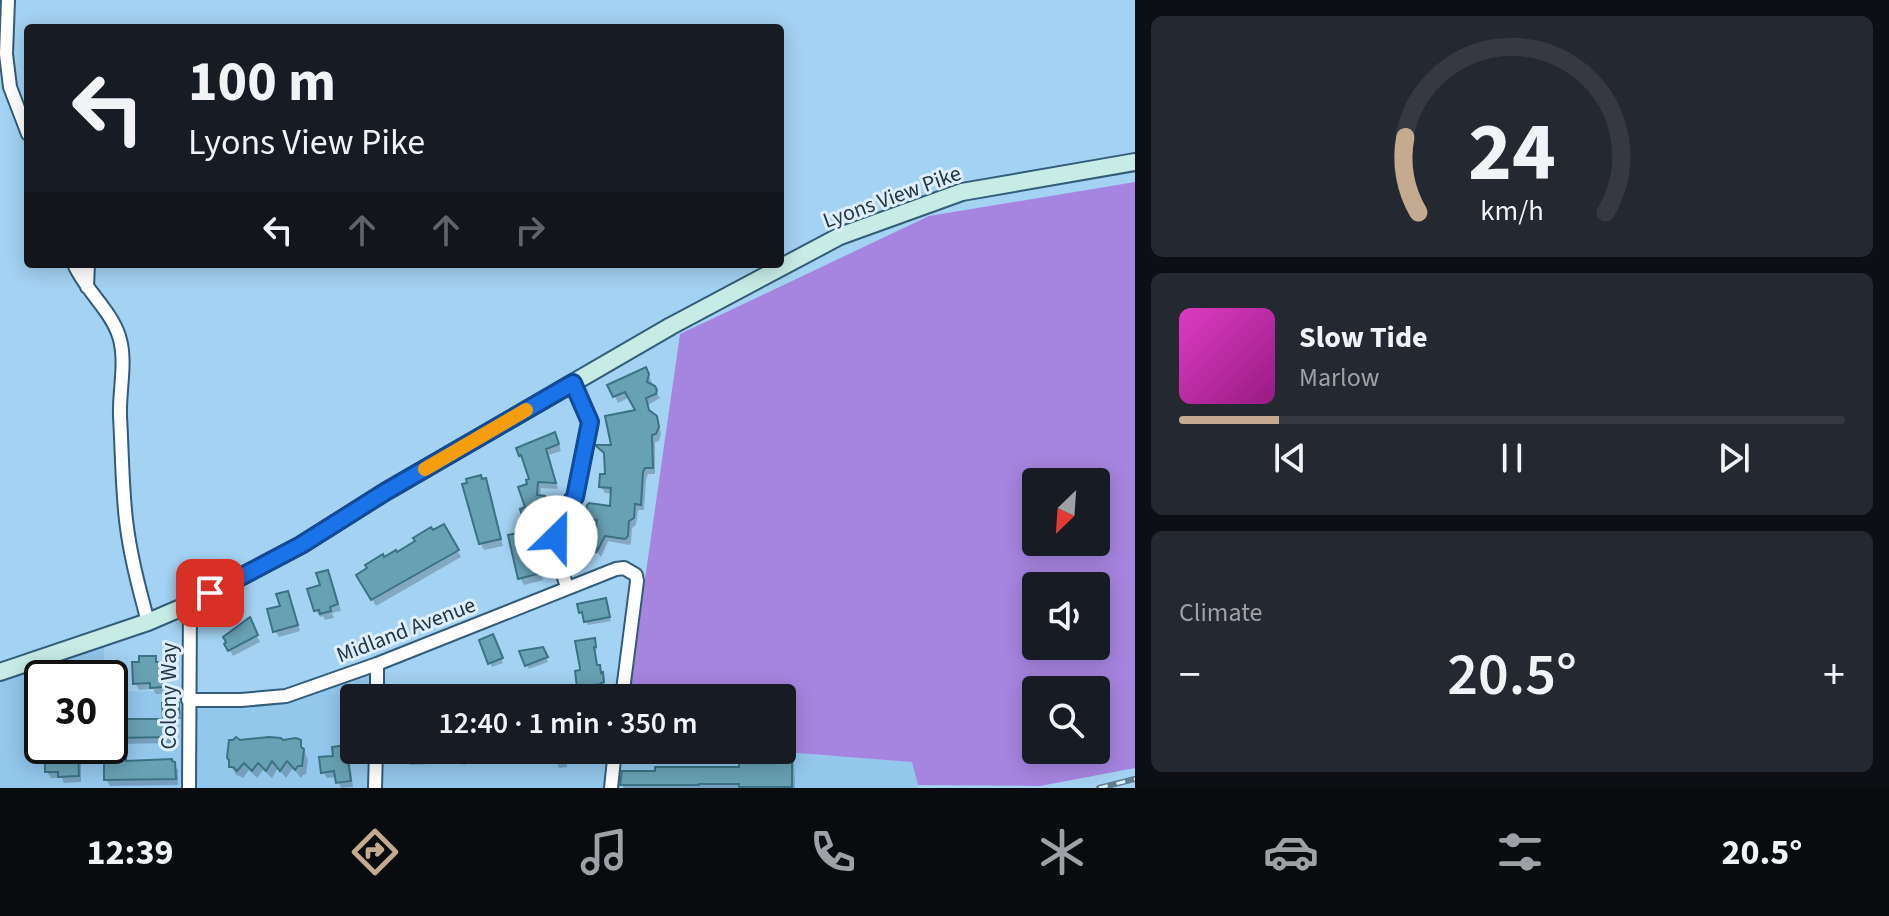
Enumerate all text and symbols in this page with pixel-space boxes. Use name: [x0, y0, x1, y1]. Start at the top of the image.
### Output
text: 100 m: [188, 43, 336, 122]
icon: left: [56, 56, 160, 160]
text: 24: [1468, 93, 1556, 211]
text: Lyons View Pike: [188, 117, 425, 168]
street label: Lyons View Pike: [818, 157, 966, 237]
text: km/h: [1480, 191, 1544, 231]
icon: left: [256, 208, 300, 252]
icon: ahead: [340, 208, 384, 252]
icon: ahead: [424, 208, 468, 252]
icon: right: [508, 208, 552, 252]
text: Slow Tide: [1299, 316, 1428, 359]
text: Marlow: [1299, 359, 1379, 396]
icon: previous: [1268, 436, 1312, 480]
icon: pause: [1490, 436, 1534, 480]
icon: next: [1712, 436, 1756, 480]
north arrow: [1022, 468, 1110, 556]
map controls: [1022, 468, 1110, 764]
position arrow: [514, 495, 598, 579]
pin: [176, 559, 244, 627]
icon: arrive: [188, 571, 232, 615]
button: sound: [1022, 572, 1110, 660]
street label: Midland Avenue: [332, 589, 480, 671]
text: Climate: [1179, 594, 1263, 631]
text: 20.5°: [1447, 633, 1577, 718]
street label: Colony Way: [153, 642, 185, 750]
text: −: [1179, 644, 1201, 707]
text: +: [1823, 644, 1845, 707]
speed limit sign: 30: [24, 660, 128, 764]
button: search: [1022, 676, 1110, 764]
text: 12:40 · 1 min · 350 m: [438, 702, 698, 745]
icon: directions: [347, 824, 403, 880]
icon: music: [576, 824, 632, 880]
icon: phone: [805, 824, 861, 880]
icon: climate: [1034, 824, 1090, 880]
icon: car: [1263, 824, 1319, 880]
icon: filters: [1492, 824, 1548, 880]
text: 12:39: [87, 827, 173, 878]
text: 20.5°: [1721, 827, 1802, 878]

